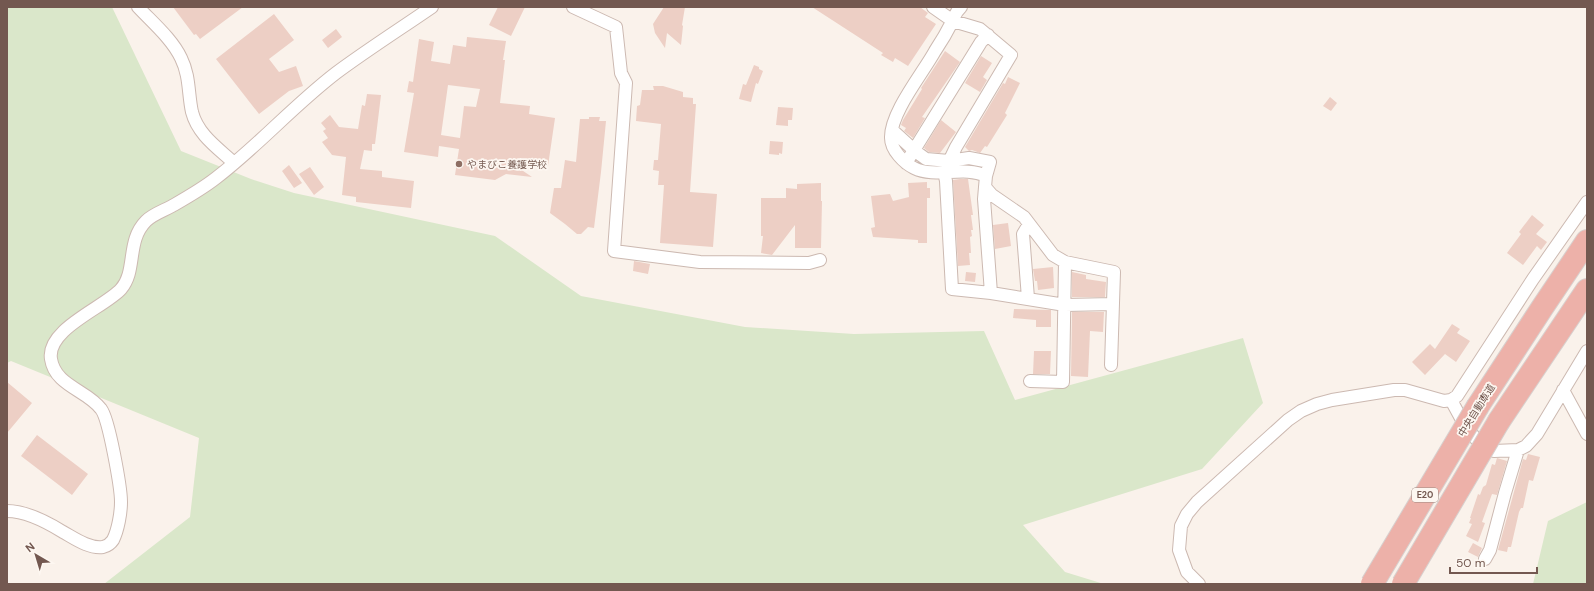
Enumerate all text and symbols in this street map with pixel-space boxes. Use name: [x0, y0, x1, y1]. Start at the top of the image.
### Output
place label: やまびこ養護学校: [467, 158, 547, 171]
marker: やまびこ養護学校: [454, 159, 464, 169]
street label: 中央自動車道: [1455, 381, 1498, 439]
road number: E20: [1412, 488, 1438, 502]
north arrow: [16, 535, 56, 575]
text: N: [22, 539, 37, 555]
scale bar: [1450, 549, 1537, 575]
text: 50 m: [1456, 555, 1485, 571]

